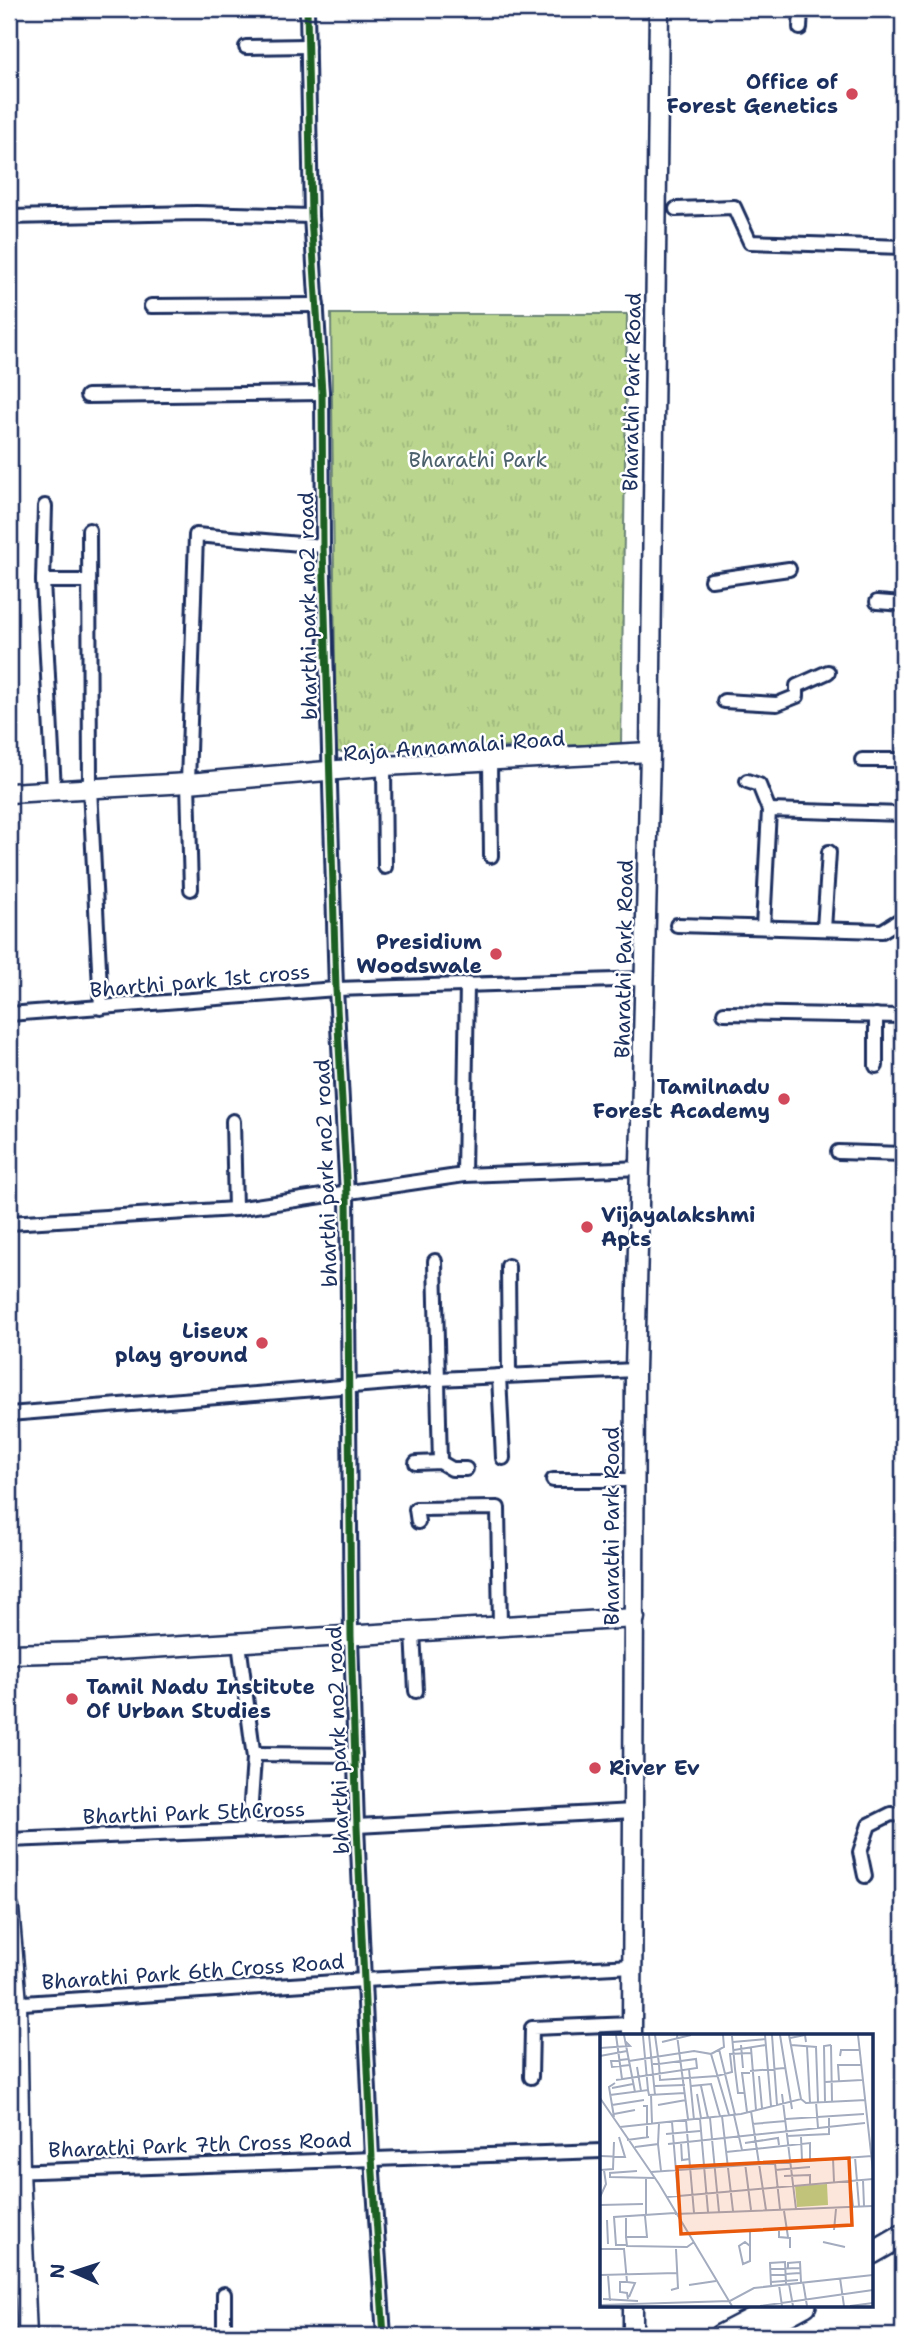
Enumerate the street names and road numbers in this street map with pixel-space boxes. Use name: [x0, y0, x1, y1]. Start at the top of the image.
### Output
street label: Bharathi Park Road: [616, 292, 648, 492]
street label: bharthi park no2 road: [292, 492, 324, 720]
street label: Raja Annamalai Road: [342, 724, 566, 768]
street label: Bharathi Park Road: [608, 859, 640, 1059]
street label: Bharthi park 1st cross: [89, 957, 311, 1005]
street label: bharthi park no2 road: [308, 1058, 344, 1288]
street label: Bharathi Park Road: [598, 1426, 626, 1626]
street label: bharthi park no2 road: [320, 1625, 356, 1855]
street label: Bharthi Park 5thCross: [82, 1795, 306, 1831]
street label: Bharathi Park 6th Cross Road: [41, 1947, 345, 1997]
street label: Bharathi Park 7th Cross Road: [48, 2126, 352, 2164]

